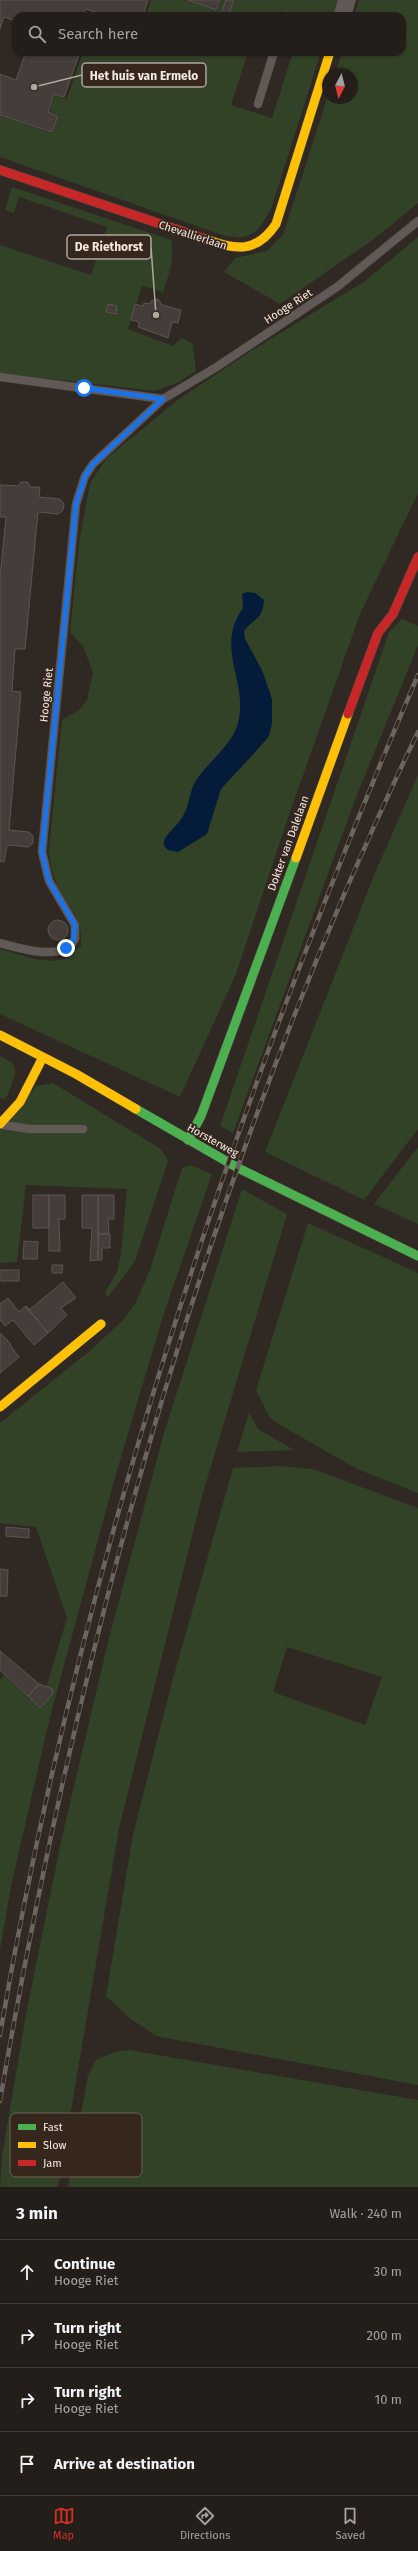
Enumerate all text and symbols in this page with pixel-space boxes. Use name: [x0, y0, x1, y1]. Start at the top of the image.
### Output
search box: [12, 12, 406, 56]
icon: search: [26, 23, 48, 45]
text: Search here: [58, 25, 138, 43]
callout: Het huis van Ermelo: [82, 63, 206, 87]
north arrow: [322, 68, 358, 104]
text: Het huis van Ermelo: [90, 69, 198, 83]
street label: Chevallierlaan: [157, 218, 229, 253]
callout: De Riethorst: [67, 235, 151, 259]
text: De Riethorst: [75, 240, 144, 254]
street label: Hooge Riet: [262, 286, 315, 327]
route start: [75, 379, 93, 397]
street label: Hooge Riet: [37, 667, 56, 723]
street label: Dokter van Dalelaan: [265, 794, 312, 892]
route end: [57, 939, 75, 957]
street label: Horsterweg: [185, 1121, 241, 1160]
legend: [10, 2113, 142, 2177]
text: Fast: [43, 2121, 63, 2134]
text: Slow: [43, 2139, 67, 2152]
text: Jam: [43, 2157, 62, 2170]
text: 3 min: [16, 2203, 58, 2224]
text: Walk · 240 m: [329, 2206, 402, 2221]
text: Continue: [54, 2255, 115, 2273]
icon: ahead: [16, 2261, 38, 2283]
text: 30 m: [374, 2264, 402, 2279]
text: Hooge Riet: [54, 2273, 118, 2288]
text: Turn right: [54, 2319, 121, 2337]
icon: right: [16, 2325, 38, 2347]
text: 200 m: [366, 2328, 402, 2343]
text: Hooge Riet: [54, 2337, 118, 2352]
text: Turn right: [54, 2383, 121, 2401]
icon: right: [16, 2389, 38, 2411]
text: 10 m: [375, 2392, 402, 2407]
text: Hooge Riet: [54, 2401, 118, 2416]
icon: arrive: [16, 2453, 38, 2475]
text: Arrive at destination: [54, 2455, 195, 2473]
tab: Map: [53, 2505, 75, 2542]
tab: Directions: [180, 2505, 230, 2542]
tab: Saved: [336, 2505, 365, 2542]

